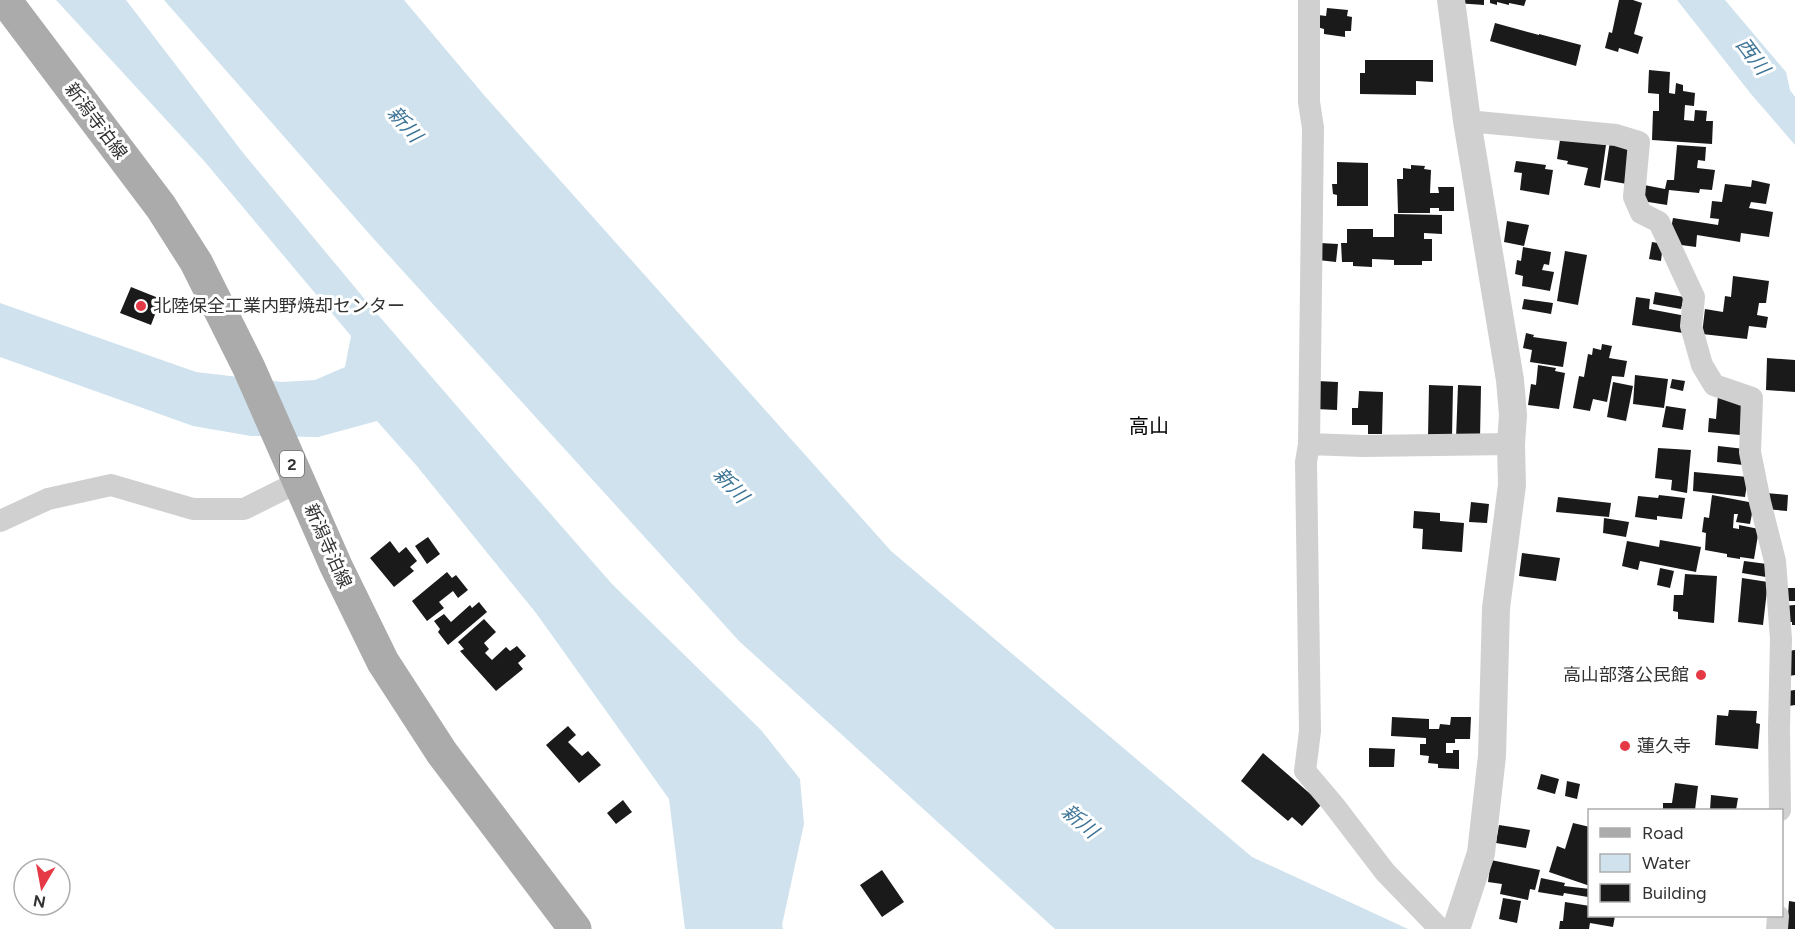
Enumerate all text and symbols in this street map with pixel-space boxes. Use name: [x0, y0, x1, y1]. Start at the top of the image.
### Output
water label: 西川: [1731, 33, 1776, 81]
street label: 新潟寺泊線: [60, 78, 132, 164]
water label: 新川: [383, 101, 428, 148]
place label: 北陸保全工業内野焼却センター: [153, 295, 405, 317]
marker: 北陸保全工業内野焼却センター: [134, 299, 148, 313]
district label: 高山: [1129, 414, 1169, 438]
road number: 2: [280, 451, 304, 477]
water label: 新川: [709, 462, 755, 509]
street label: 新潟寺泊線: [300, 500, 356, 592]
place label: 高山部落公民館: [1563, 664, 1689, 686]
marker: 高山部落公民館: [1694, 668, 1708, 682]
place label: 蓮久寺: [1637, 735, 1691, 757]
marker: 蓮久寺: [1618, 739, 1632, 753]
water label: 新川: [1057, 799, 1105, 844]
legend: [1588, 809, 1783, 917]
text: Road: [1642, 822, 1683, 844]
text: Water: [1642, 852, 1690, 874]
north arrow: [12, 857, 72, 917]
text: Building: [1642, 882, 1707, 904]
text: N: [32, 891, 47, 912]

